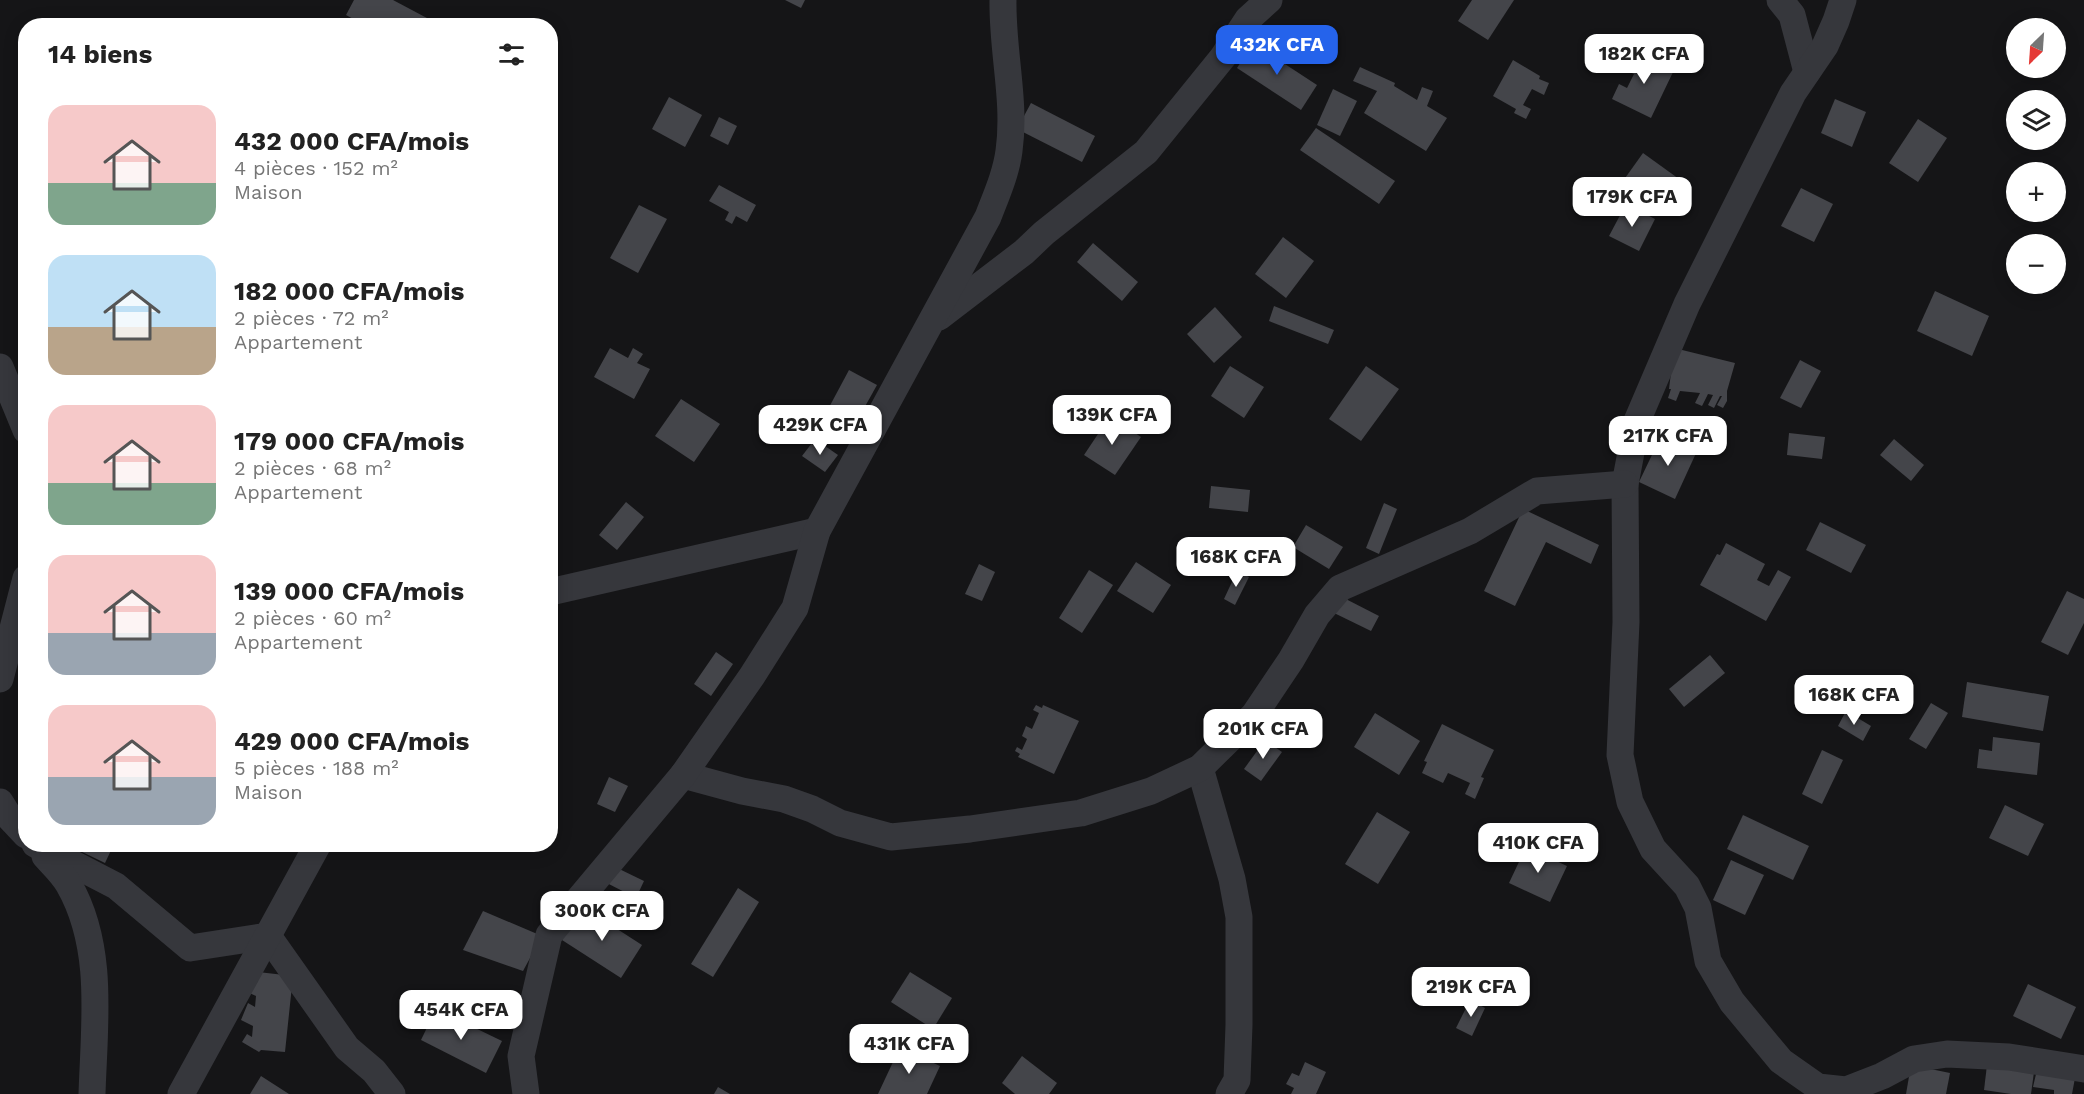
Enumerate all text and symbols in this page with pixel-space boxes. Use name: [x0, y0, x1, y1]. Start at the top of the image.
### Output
north arrow: [2006, 18, 2066, 78]
map controls: [2006, 18, 2066, 294]
pin: 432K CFA: [1215, 25, 1339, 76]
text: 432K CFA: [1230, 32, 1324, 56]
pin: 182K CFA: [1582, 34, 1706, 85]
icon: filters: [495, 38, 528, 71]
text: 14 biens: [48, 39, 152, 69]
text: 182K CFA: [1599, 41, 1689, 65]
button: layers: [2006, 90, 2066, 150]
text: 432 000 CFA/mois: [234, 126, 469, 156]
icon: home: [96, 129, 168, 201]
text: 4 pièces · 152 m²: [234, 156, 398, 180]
button: +: [2006, 162, 2066, 222]
pin: 179K CFA: [1570, 177, 1694, 228]
text: Maison: [234, 180, 303, 204]
text: 179K CFA: [1587, 184, 1677, 208]
button: −: [2006, 234, 2066, 294]
text: 182 000 CFA/mois: [234, 276, 464, 306]
icon: home: [96, 279, 168, 351]
text: 2 pièces · 72 m²: [234, 306, 389, 330]
text: Appartement: [234, 330, 362, 354]
pin: 139K CFA: [1050, 395, 1174, 446]
text: 139K CFA: [1067, 402, 1157, 426]
pin: 429K CFA: [758, 405, 882, 456]
text: 429K CFA: [773, 412, 867, 436]
pin: 217K CFA: [1606, 416, 1730, 467]
text: 217K CFA: [1623, 423, 1713, 447]
text: 179 000 CFA/mois: [234, 426, 464, 456]
icon: home: [96, 429, 168, 501]
text: 2 pièces · 68 m²: [234, 456, 391, 480]
text: Appartement: [234, 480, 362, 504]
pin: 168K CFA: [1174, 537, 1298, 588]
text: 168K CFA: [1190, 544, 1282, 568]
text: 139 000 CFA/mois: [234, 576, 464, 606]
icon: home: [96, 579, 168, 651]
text: 2 pièces · 60 m²: [234, 606, 391, 630]
text: Appartement: [234, 630, 362, 654]
pin: 168K CFA: [1792, 675, 1916, 726]
text: 168K CFA: [1808, 682, 1900, 706]
pin: 201K CFA: [1201, 709, 1325, 760]
text: 201K CFA: [1217, 716, 1309, 740]
text: 429 000 CFA/mois: [234, 726, 469, 756]
icon: home: [96, 729, 168, 801]
text: 5 pièces · 188 m²: [234, 756, 399, 780]
text: Maison: [234, 780, 303, 804]
pin: 410K CFA: [1476, 823, 1600, 874]
text: 410K CFA: [1492, 830, 1584, 854]
pin: 300K CFA: [540, 891, 664, 942]
text: 300K CFA: [554, 898, 650, 922]
pin: 219K CFA: [1409, 967, 1533, 1018]
text: 219K CFA: [1426, 974, 1516, 998]
pin: 454K CFA: [399, 990, 523, 1041]
text: 454K CFA: [413, 997, 509, 1021]
pin: 431K CFA: [847, 1024, 971, 1075]
text: 431K CFA: [864, 1031, 955, 1055]

